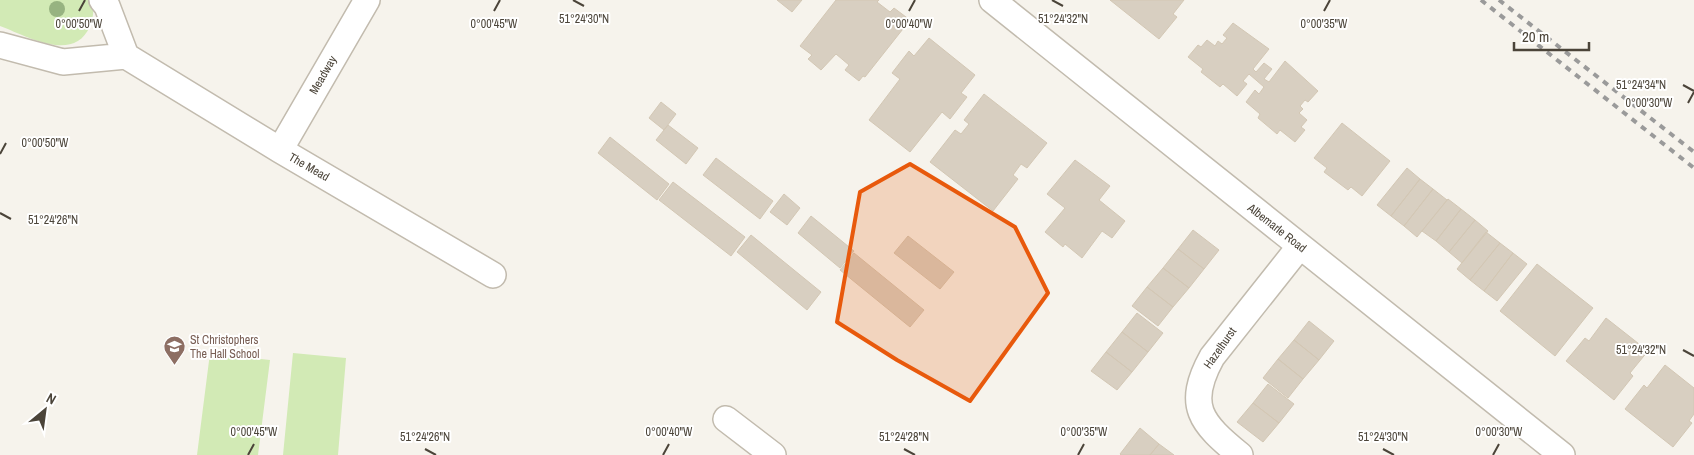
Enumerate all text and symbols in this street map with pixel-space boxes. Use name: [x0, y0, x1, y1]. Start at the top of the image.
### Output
text: 51°24'30"N: [559, 11, 609, 27]
text: 51°24'32"N: [1038, 11, 1088, 27]
text: 0°00'50"W: [56, 16, 103, 32]
text: 0°00'45"W: [471, 16, 518, 32]
text: 0°00'40"W: [886, 16, 933, 32]
text: 0°00'35"W: [1301, 16, 1348, 32]
scale bar: [1514, 20, 1589, 52]
text: 20 m: [1522, 26, 1549, 47]
street label: Meadway: [306, 53, 340, 97]
text: 51°24'34"N: [1616, 77, 1666, 93]
text: 0°00'30"W: [1626, 95, 1673, 111]
text: 0°00'50"W: [22, 135, 69, 151]
street label: The Mead: [286, 149, 332, 185]
street label: Albemarle Road: [1243, 199, 1310, 256]
text: 51°24'26"N: [28, 212, 78, 228]
street label: Hazelhurst: [1200, 324, 1240, 372]
place label: St Christophers The Hall School: [190, 332, 259, 362]
school or university icon: St Christophers The Hall School: [162, 335, 186, 366]
text: 51°24'32"N: [1616, 342, 1666, 358]
north arrow: [20, 385, 70, 435]
text: N: [43, 389, 59, 409]
text: 0°00'45"W: [231, 424, 278, 440]
text: 0°00'40"W: [646, 424, 693, 440]
text: 0°00'35"W: [1061, 424, 1108, 440]
text: 0°00'30"W: [1476, 424, 1523, 440]
text: 51°24'26"N: [400, 429, 450, 445]
text: 51°24'28"N: [879, 429, 929, 445]
text: 51°24'30"N: [1358, 429, 1408, 445]

